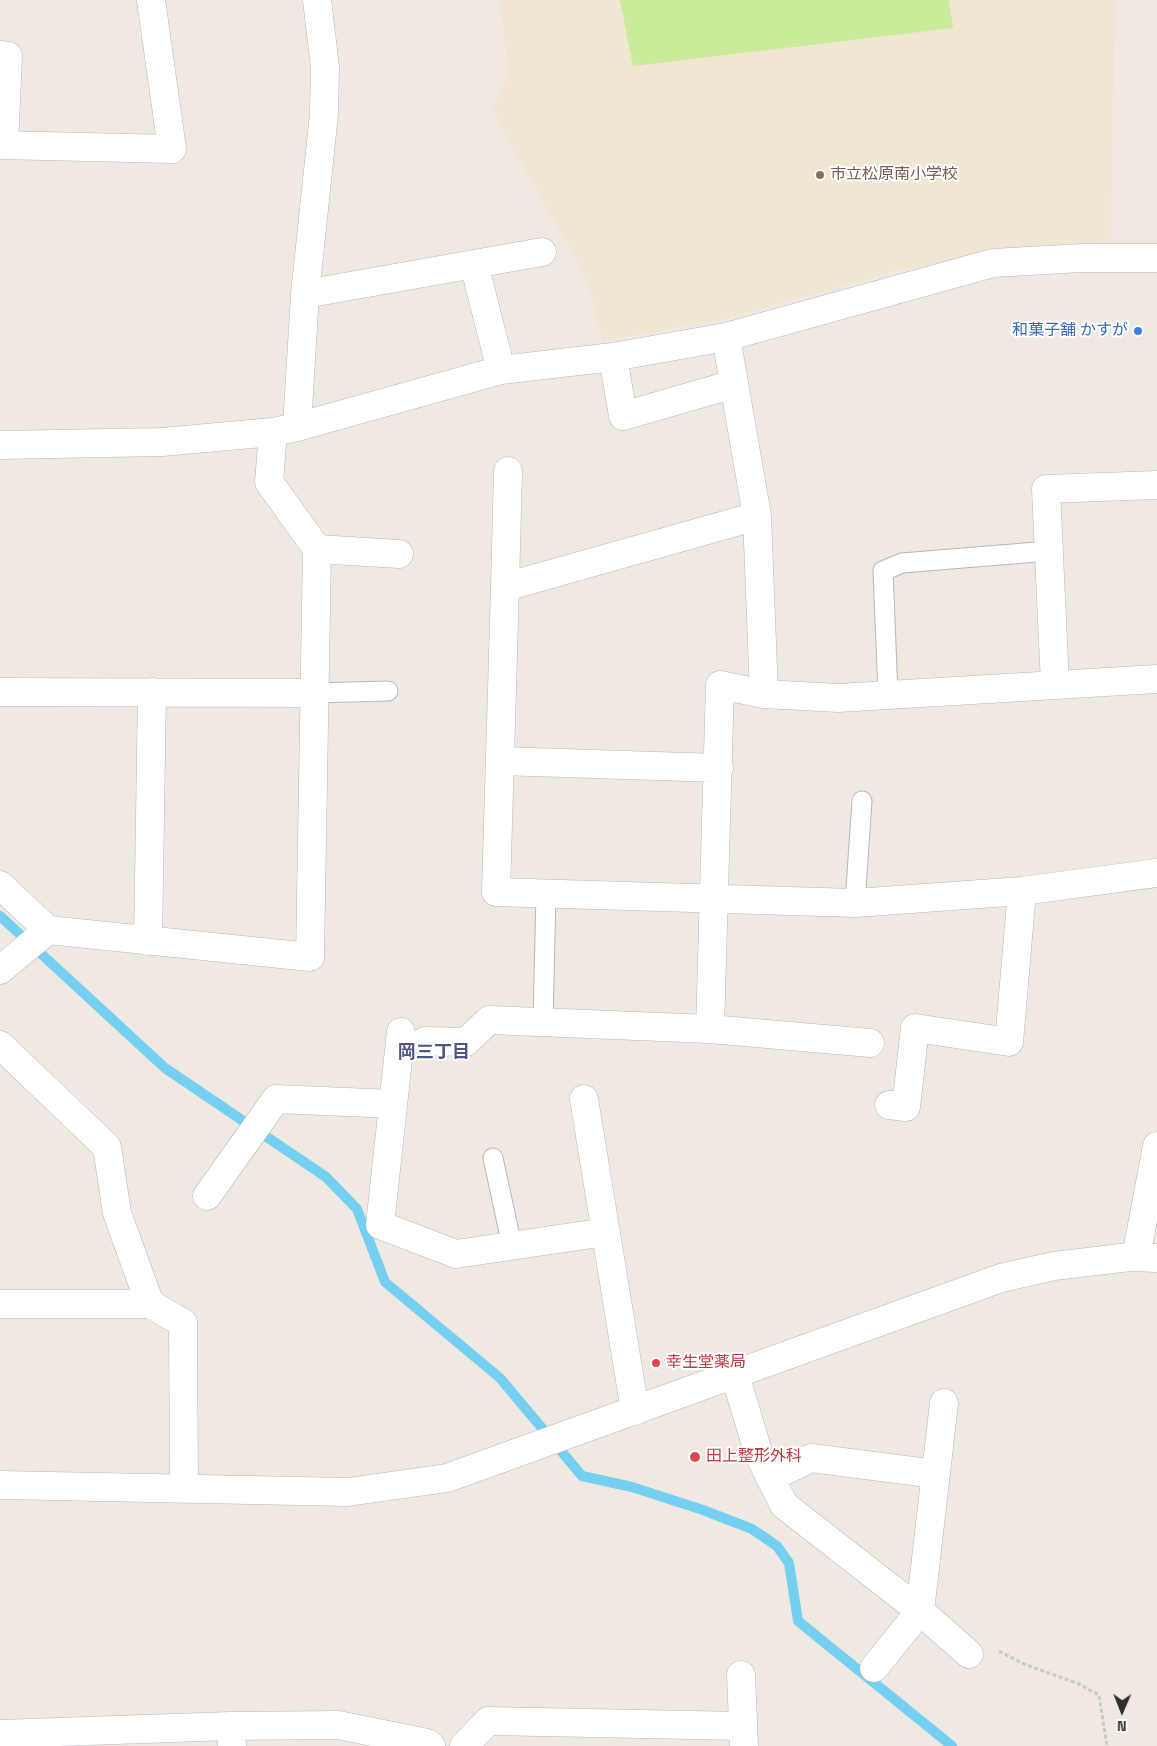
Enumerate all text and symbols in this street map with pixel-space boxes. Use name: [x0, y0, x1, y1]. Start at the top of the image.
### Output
place label: 市立松原南小学校: [830, 165, 958, 185]
marker: 市立松原南小学校: [814, 169, 826, 181]
place label: 和菓子舗 かすが: [1012, 321, 1128, 341]
marker: 和菓子舗 かすが: [1132, 325, 1144, 337]
district label: 岡三丁目: [398, 1042, 470, 1064]
place label: 幸生堂薬局: [666, 1353, 746, 1373]
marker: 幸生堂薬局: [650, 1357, 662, 1369]
place label: 田上整形外科: [706, 1447, 802, 1467]
marker: 田上整形外科: [688, 1450, 702, 1464]
north arrow: [1097, 1686, 1147, 1736]
text: N: [1117, 1717, 1127, 1735]

